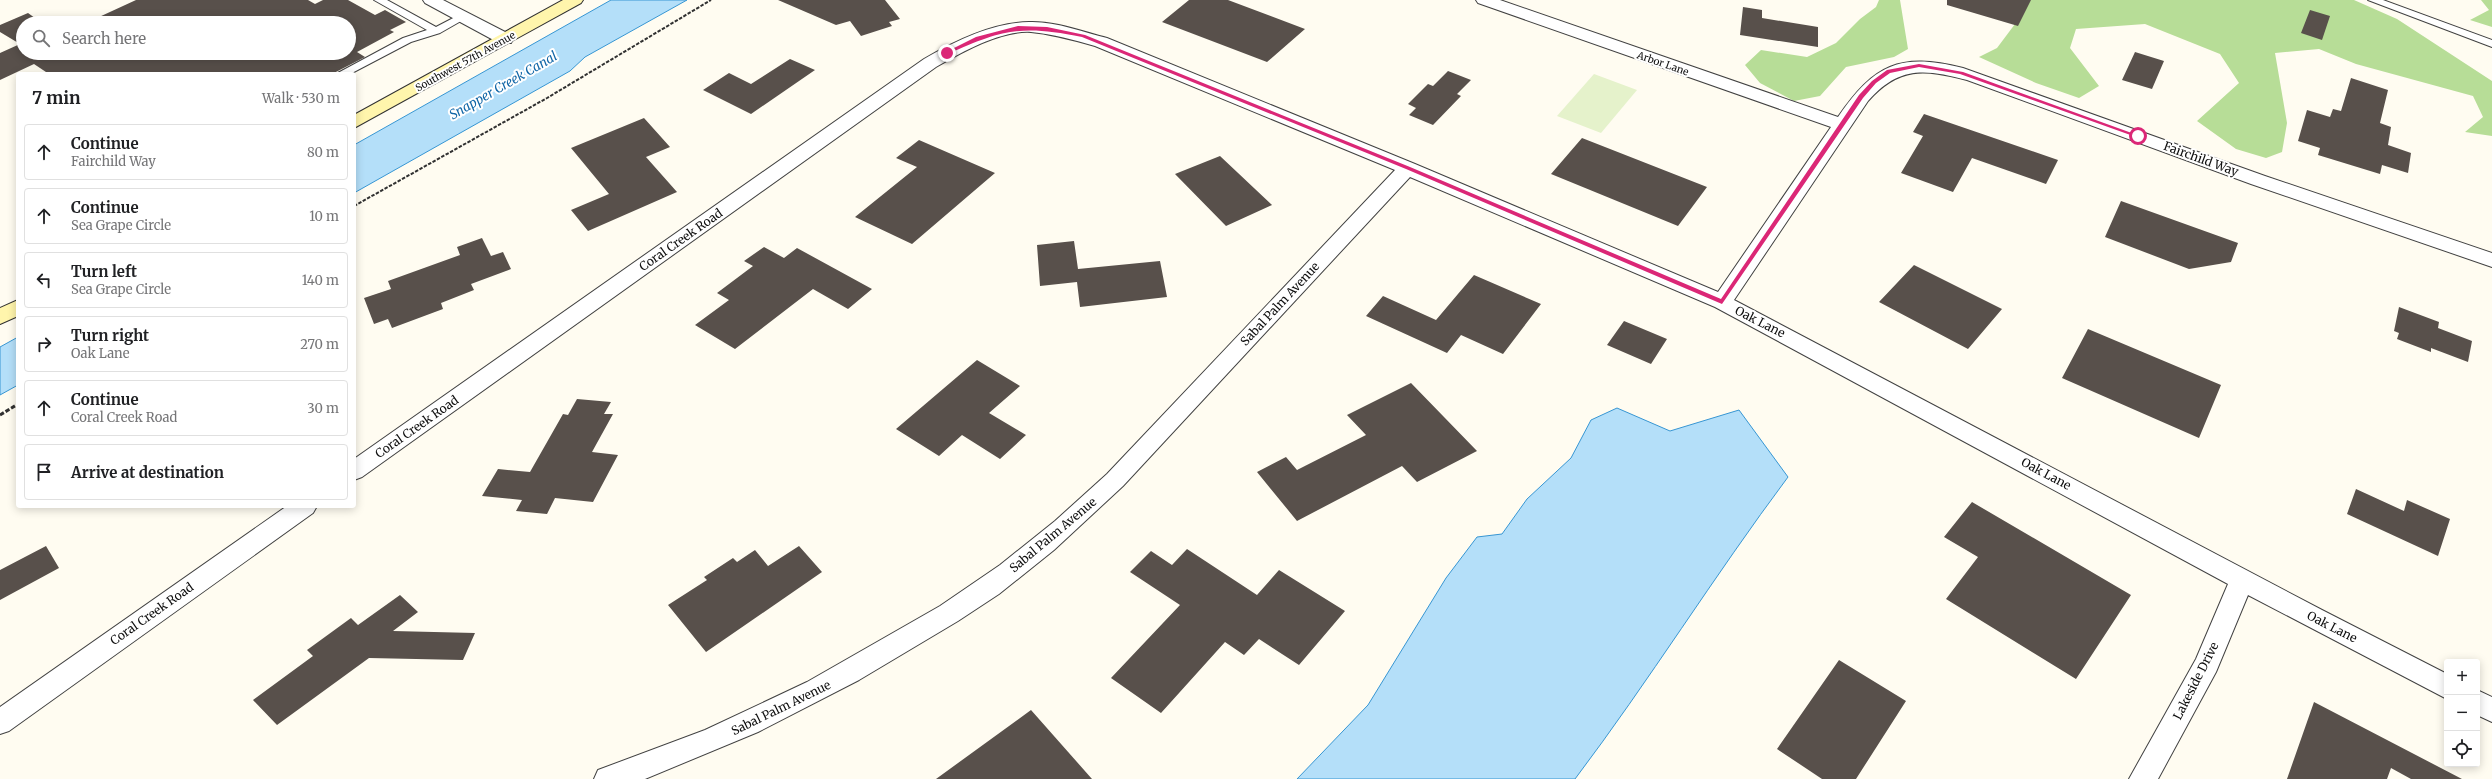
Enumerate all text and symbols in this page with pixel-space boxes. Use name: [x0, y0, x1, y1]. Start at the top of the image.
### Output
search box: [16, 16, 356, 60]
icon: search: [30, 27, 52, 49]
text: Search here: [62, 29, 146, 48]
street label: Southwest 57th Avenue: [413, 29, 517, 94]
route end: [938, 44, 956, 62]
water label: Snapper Creek Canal: [446, 48, 560, 123]
street label: Arbor Lane: [1634, 48, 1691, 78]
text: 7 min: [32, 87, 81, 109]
text: Walk · 530 m: [262, 90, 340, 107]
route start: [2129, 127, 2147, 145]
text: Continue: [71, 134, 139, 153]
street label: Fairchild Way: [2162, 138, 2241, 179]
icon: ahead: [33, 141, 55, 163]
text: 80 m: [307, 144, 339, 161]
text: Fairchild Way: [71, 153, 156, 170]
text: Continue: [71, 198, 139, 217]
icon: ahead: [33, 205, 55, 227]
street label: Coral Creek Road: [636, 205, 725, 274]
text: 10 m: [309, 208, 339, 225]
text: Sea Grape Circle: [71, 217, 171, 234]
street label: Sabal Palm Avenue: [1237, 259, 1322, 349]
text: Turn left: [71, 262, 137, 281]
icon: left: [33, 269, 55, 291]
text: 140 m: [302, 272, 339, 289]
text: Sea Grape Circle: [71, 281, 171, 298]
street label: Oak Lane: [1733, 303, 1788, 341]
text: Turn right: [71, 326, 149, 345]
icon: right: [33, 333, 55, 355]
text: 270 m: [300, 336, 339, 353]
text: Oak Lane: [71, 345, 130, 362]
text: Continue: [71, 390, 139, 409]
street label: Coral Creek Road: [372, 392, 461, 461]
icon: ahead: [33, 397, 55, 419]
text: 30 m: [307, 400, 339, 417]
text: Coral Creek Road: [71, 409, 177, 426]
street label: Oak Lane: [2019, 454, 2074, 493]
icon: arrive: [33, 461, 55, 483]
text: Arrive at destination: [71, 463, 224, 482]
street label: Sabal Palm Avenue: [1006, 494, 1099, 575]
street label: Coral Creek Road: [107, 579, 196, 648]
street label: Oak Lane: [2305, 608, 2360, 646]
street label: Lakeside Drive: [2170, 639, 2222, 722]
map controls: [2444, 659, 2480, 767]
button: +: [2444, 659, 2480, 695]
street label: Sabal Palm Avenue: [729, 677, 833, 738]
button: −: [2444, 695, 2480, 731]
button: locate: [2444, 731, 2480, 767]

